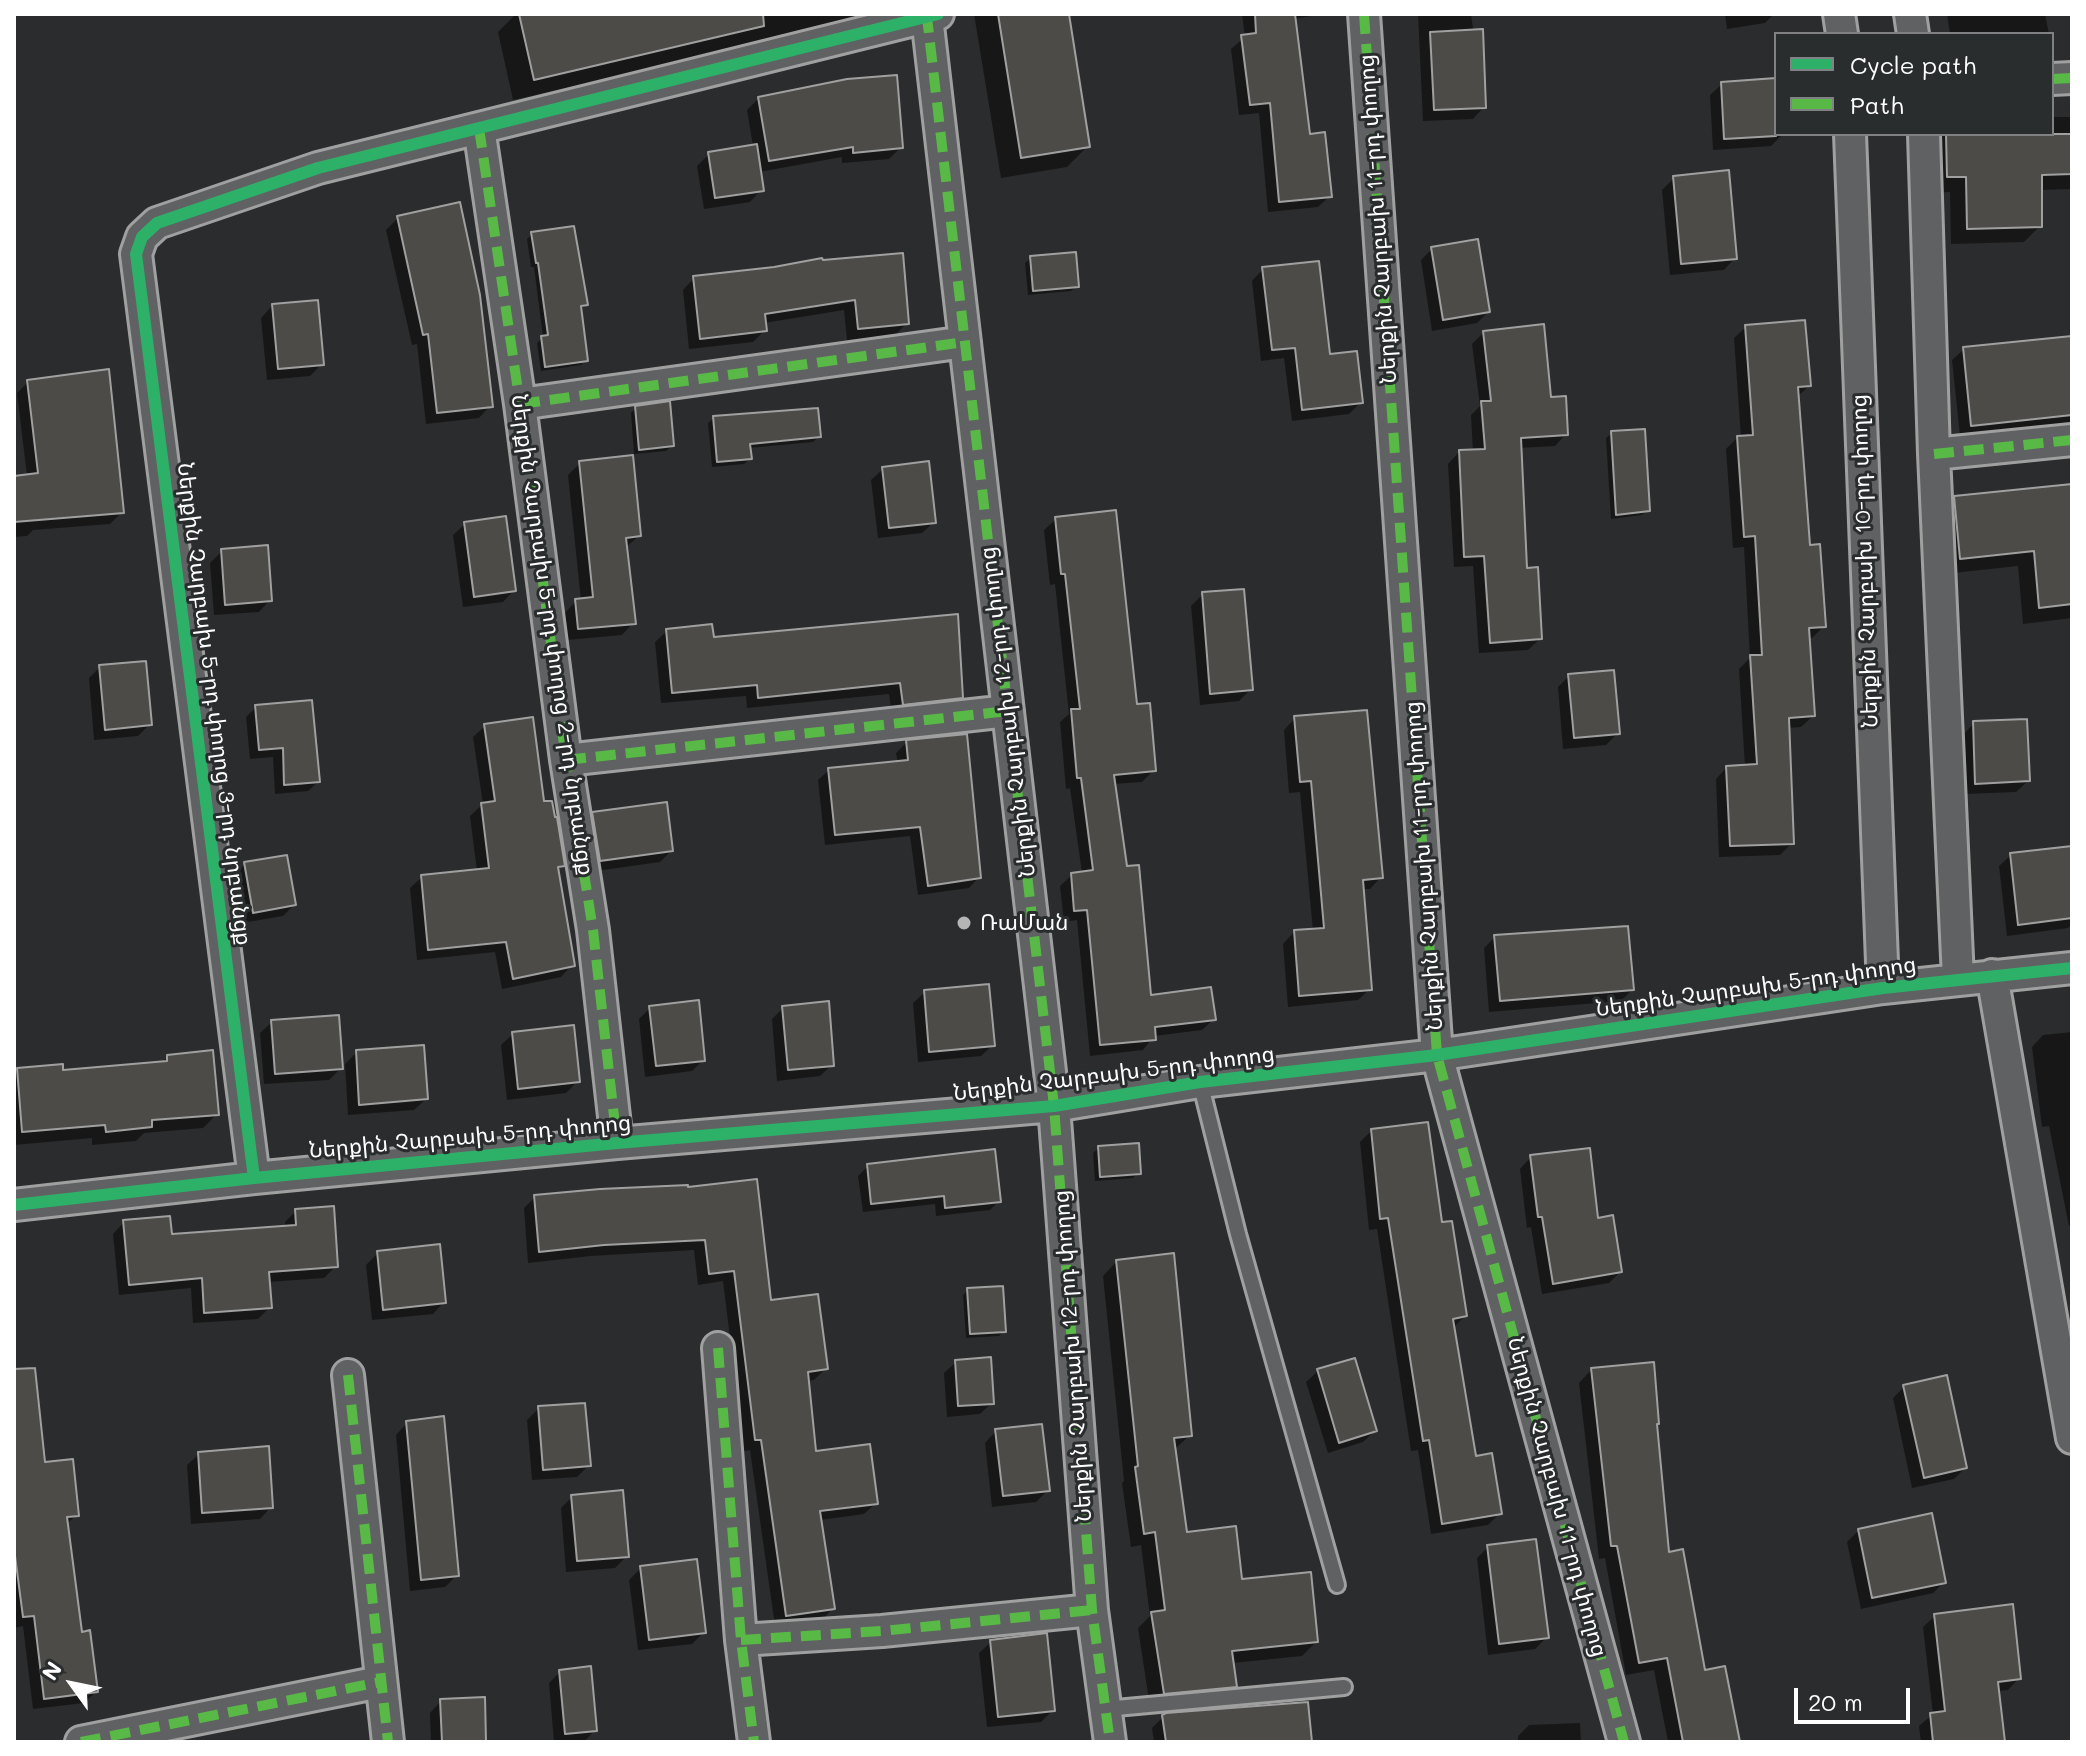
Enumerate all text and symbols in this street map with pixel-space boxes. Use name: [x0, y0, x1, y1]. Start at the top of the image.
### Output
legend: [1774, 32, 2054, 136]
text: Cycle path: [1850, 49, 1976, 80]
street label: Ներքին Չարբախ 11-րդ փողոց: [1353, 53, 1403, 385]
text: Path: [1850, 89, 1904, 120]
street label: Ներքին Չարբախ 5-րդ փողոց 2-րդ նրբանցք: [505, 393, 599, 877]
street label: Ներքին Չարբախ 10-րդ փողոց: [1846, 394, 1884, 728]
street label: Ներքին Չարբախ 5-րդ փողոց 3-րդ նրբանցք: [171, 461, 257, 947]
street label: Ներքին Չարբախ 12-րդ փողոց: [975, 545, 1041, 879]
street label: Ներքին Չարբախ 11-րդ փողոց: [1399, 700, 1449, 1032]
place label: ՌաՄան: [980, 910, 1068, 936]
marker: ՌաՄան: [955, 914, 973, 932]
street label: Ներքին Չարբախ 5-րդ փողոց: [1594, 951, 1918, 1023]
street label: Ներքին Չարբախ 5-րդ փողոց: [952, 1041, 1276, 1107]
street label: Ներքին Չարբախ 5-րդ փողոց: [308, 1110, 632, 1164]
street label: Ներքին Չարբախ 12-րդ փողոց: [1048, 1189, 1098, 1523]
street label: Ներքին Չարբախ 11-րդ փողոց: [1502, 1334, 1612, 1660]
north arrow: [32, 1644, 112, 1724]
text: N: [35, 1656, 68, 1686]
scale bar: [1798, 1672, 1914, 1722]
text: 20 m: [1808, 1686, 1863, 1717]

